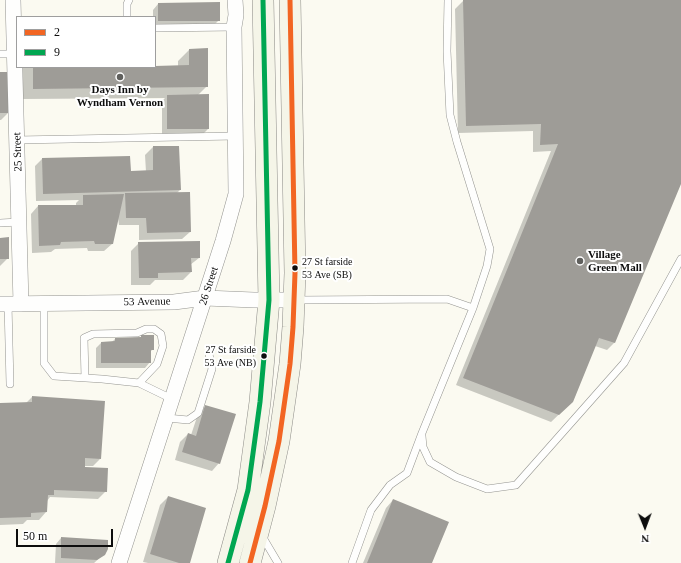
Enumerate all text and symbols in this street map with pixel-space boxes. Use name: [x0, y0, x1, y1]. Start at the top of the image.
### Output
legend: [16, 16, 156, 68]
text: 2: [54, 25, 60, 39]
text: 9: [54, 45, 60, 59]
marker: Days Inn by Wyndham Vernon: [115, 72, 125, 82]
place label: Days Inn by Wyndham Vernon: [77, 83, 163, 109]
street label: 25 Street: [11, 132, 25, 172]
place label: Village Green Mall: [588, 248, 642, 274]
place label: 27 St farside 53 Ave (SB): [302, 256, 353, 280]
marker: Village Green Mall: [575, 256, 585, 266]
marker: 27 St farside 53 Ave (SB): [290, 263, 300, 273]
street label: 26 Street: [197, 265, 221, 307]
street label: 53 Avenue: [123, 295, 171, 309]
place label: 27 St farside 53 Ave (NB): [205, 344, 256, 368]
marker: 27 St farside 53 Ave (NB): [259, 351, 269, 361]
north arrow: [625, 507, 665, 547]
scale bar: [18, 521, 115, 547]
text: 50 m: [23, 529, 47, 543]
text: N: [641, 533, 649, 545]

